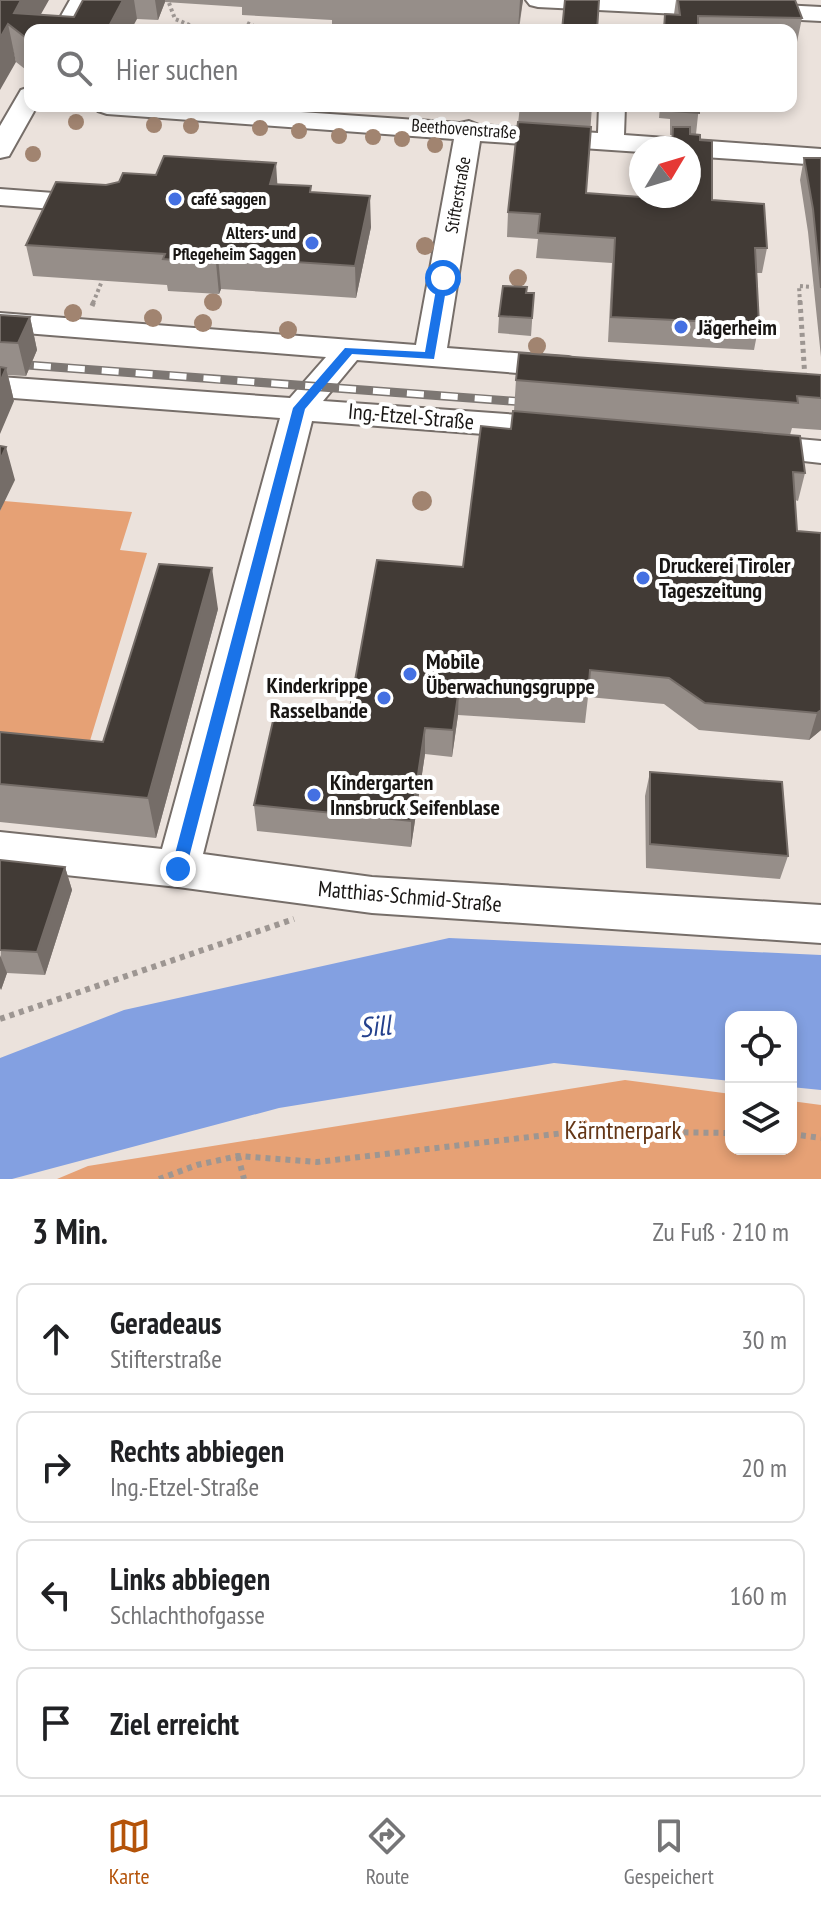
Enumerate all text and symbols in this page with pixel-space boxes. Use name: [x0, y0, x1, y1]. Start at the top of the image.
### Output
search box: [24, 24, 797, 112]
icon: search: [52, 46, 96, 90]
text: Hier suchen: [116, 49, 238, 88]
street label: Beethovenstraße: [411, 113, 517, 144]
north arrow: [629, 136, 701, 208]
street label: Stifterstraße: [439, 155, 476, 235]
place label: café saggen: [191, 187, 266, 210]
marker: café saggen: [166, 190, 184, 208]
place label: Alters- und Pflegeheim Saggen: [173, 221, 296, 265]
marker: Alters- und Pflegeheim Saggen: [303, 234, 321, 252]
route start: [425, 260, 461, 296]
place label: Jägerheim: [696, 313, 777, 341]
marker: Jägerheim: [672, 318, 690, 336]
street label: Ing.-Etzel-Straße: [347, 397, 475, 435]
place label: Druckerei Tiroler Tageszeitung: [659, 551, 791, 604]
marker: Druckerei Tiroler Tageszeitung: [634, 569, 652, 587]
place label: Mobile Überwachungsgruppe: [426, 647, 595, 700]
marker: Mobile Überwachungsgruppe: [401, 665, 419, 683]
place label: Kinderkrippe Rasselbande: [267, 671, 368, 724]
marker: Kinderkrippe Rasselbande: [375, 689, 393, 707]
place label: Kindergarten Innsbruck Seifenblase: [330, 768, 500, 821]
marker: Kindergarten Innsbruck Seifenblase: [305, 786, 323, 804]
route end: [160, 851, 196, 887]
street label: Matthias-Schmid-Straße: [317, 874, 503, 918]
water label: Sill: [358, 1005, 395, 1046]
map controls: [725, 1011, 797, 1155]
button: locate: [725, 1011, 797, 1083]
button: layers: [725, 1083, 797, 1155]
park label: Kärntnerpark: [564, 1113, 682, 1146]
text: 3 Min.: [32, 1209, 108, 1253]
text: Zu Fuß · 210 m: [652, 1215, 789, 1248]
text: Geradeaus: [110, 1303, 222, 1342]
icon: ahead: [34, 1317, 78, 1361]
text: 30 m: [741, 1323, 787, 1356]
text: Stifterstraße: [110, 1342, 222, 1375]
text: Rechts abbiegen: [110, 1431, 284, 1470]
icon: right: [34, 1445, 78, 1489]
text: 20 m: [741, 1451, 787, 1484]
text: Ing.-Etzel-Straße: [110, 1470, 259, 1503]
text: Links abbiegen: [110, 1559, 270, 1598]
icon: left: [34, 1573, 78, 1617]
text: 160 m: [729, 1579, 787, 1612]
text: Schlachthofgasse: [110, 1598, 265, 1631]
icon: arrive: [34, 1701, 78, 1745]
text: Ziel erreicht: [110, 1704, 239, 1743]
tab: Karte: [107, 1814, 151, 1890]
tab: Route: [365, 1814, 409, 1890]
tab: Gespeichert: [624, 1814, 714, 1890]

